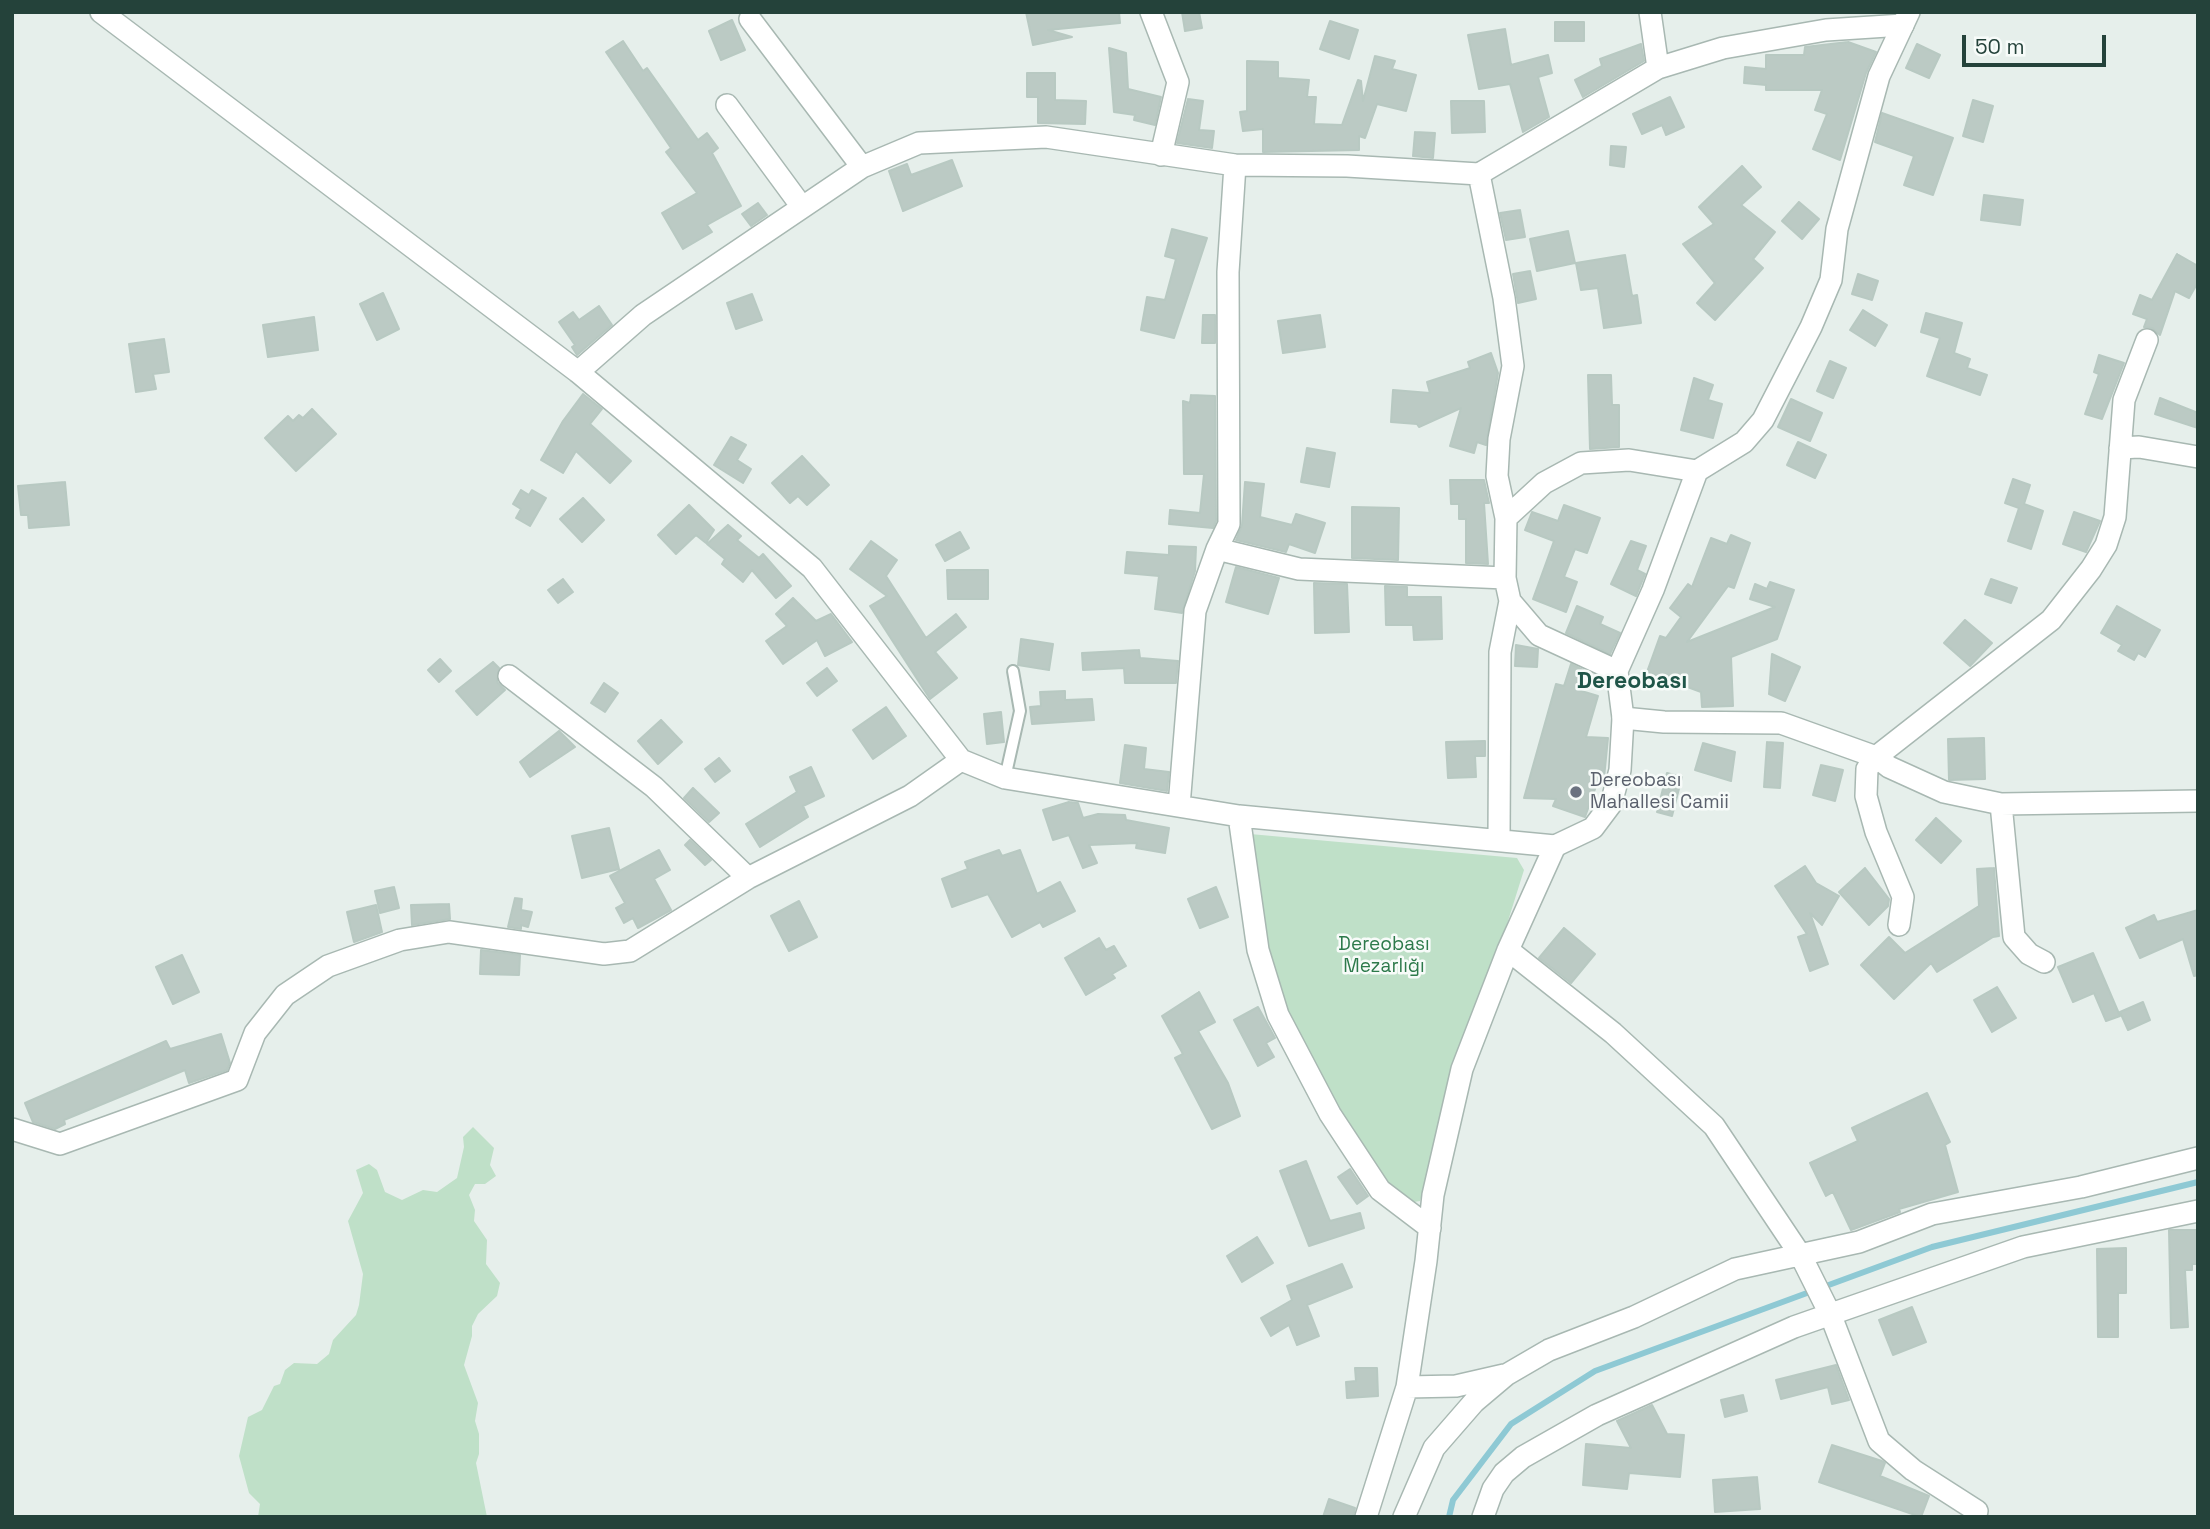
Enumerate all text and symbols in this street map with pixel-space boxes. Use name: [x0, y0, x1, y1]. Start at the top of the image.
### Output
scale bar: [1965, 21, 2108, 65]
text: 50 m: [1975, 33, 2025, 60]
district label: Dereobası: [1577, 668, 1687, 696]
place label: Dereobası Mahallesi Camii: [1590, 770, 1729, 814]
marker: Dereobası Mahallesi Camii: [1568, 784, 1584, 800]
park label: Dereobası Mezarlığı: [1338, 934, 1430, 978]

